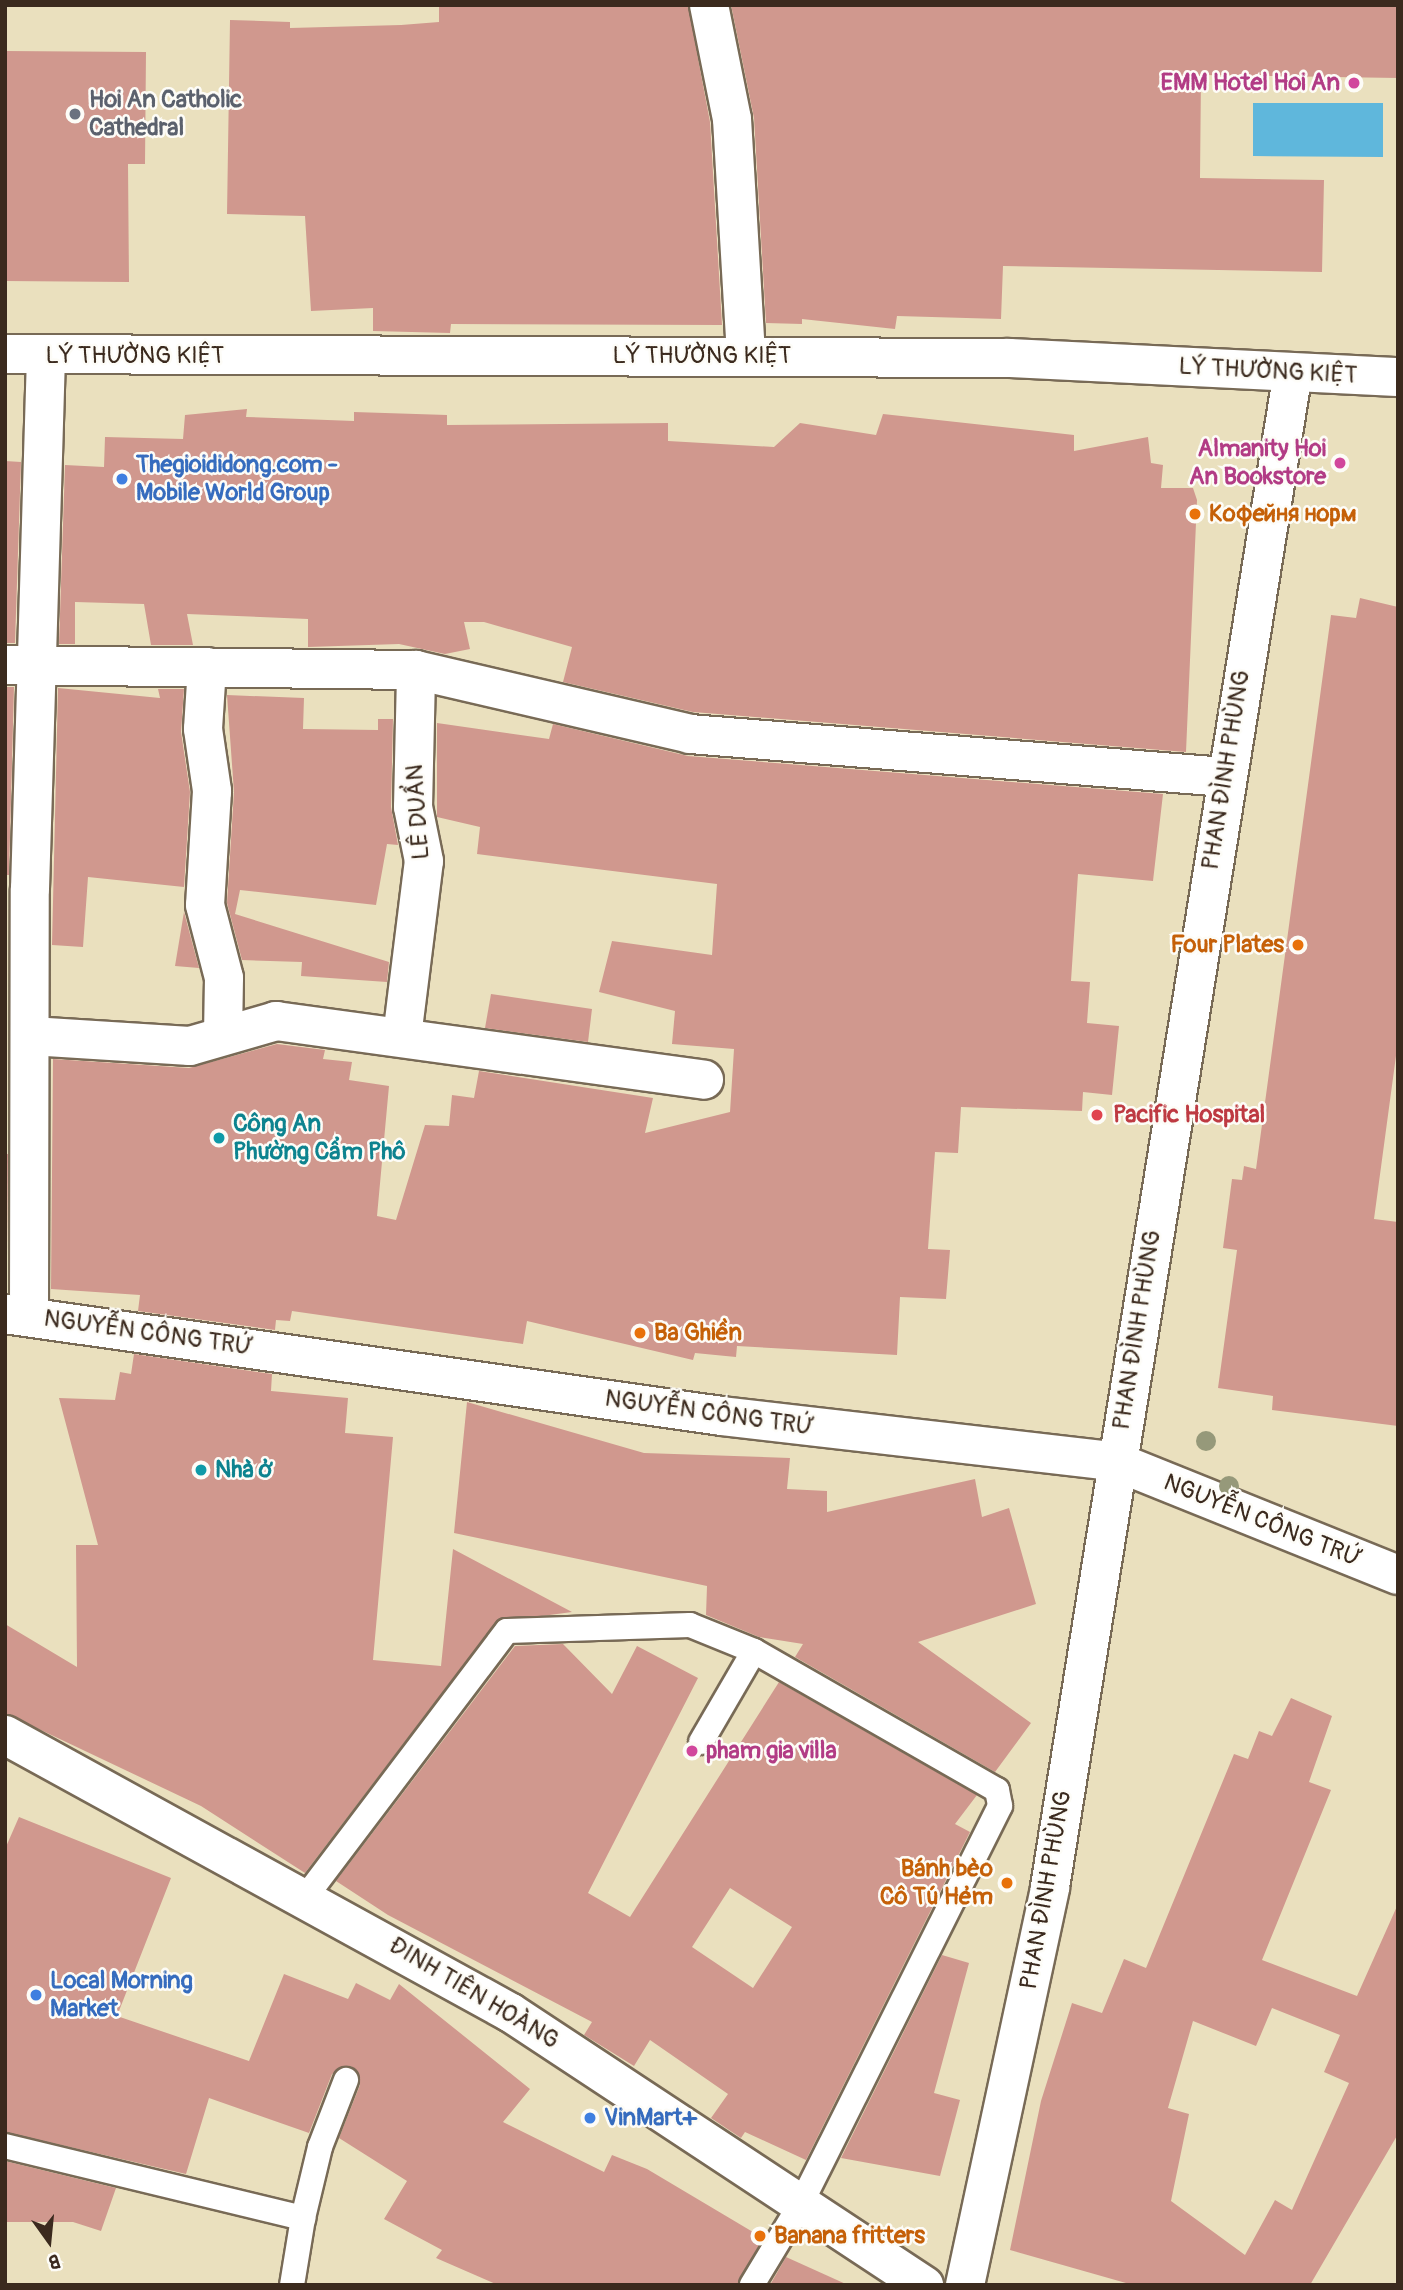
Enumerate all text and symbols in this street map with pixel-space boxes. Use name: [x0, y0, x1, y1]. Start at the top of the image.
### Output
place label: EMM Hotel Hoi An: [1161, 69, 1340, 97]
marker: EMM Hotel Hoi An: [1346, 75, 1362, 91]
place label: Hoi An Catholic Cathedral: [89, 86, 242, 142]
marker: Hoi An Catholic Cathedral: [67, 106, 83, 122]
street label: LÝ THƯỜNG KIỆT: [46, 342, 224, 370]
street label: LÝ THƯỜNG KIỆT: [613, 342, 791, 370]
street label: LÝ THƯỜNG KIỆT: [1178, 352, 1358, 390]
place label: Almanity Hoi An Bookstore: [1189, 435, 1326, 491]
place label: Thegioididong.com - Mobile World Group: [136, 451, 338, 507]
marker: Almanity Hoi An Bookstore: [1332, 455, 1348, 471]
marker: Thegioididong.com - Mobile World Group: [114, 471, 130, 487]
place label: Кофейня норм: [1209, 500, 1356, 528]
marker: Кофейня норм: [1187, 506, 1203, 522]
street label: PHAN ĐÌNH PHÙNG: [1196, 668, 1256, 872]
street label: LÊ DUẨN: [400, 763, 436, 861]
place label: Four Plates: [1170, 931, 1284, 959]
marker: Four Plates: [1290, 937, 1306, 953]
place label: Pacific Hospital: [1113, 1101, 1265, 1129]
marker: Pacific Hospital: [1087, 1105, 1107, 1125]
place label: Công An Phường Cẩm Phô: [233, 1110, 406, 1166]
marker: Công An Phường Cẩm Phô: [211, 1130, 227, 1146]
street label: PHAN ĐÌNH PHÙNG: [1107, 1228, 1167, 1432]
street label: NGUYỄN CÔNG TRỨ: [42, 1304, 256, 1362]
place label: Ba Ghiền: [654, 1319, 742, 1347]
marker: Ba Ghiền: [632, 1325, 648, 1341]
street label: NGUYỄN CÔNG TRỨ: [603, 1384, 817, 1442]
place label: Nhà ở: [215, 1456, 272, 1484]
marker: Nhà ở: [193, 1462, 209, 1478]
street label: NGUYỄN CÔNG TRỨ: [1159, 1468, 1367, 1574]
place label: pham gia villa: [706, 1737, 837, 1765]
marker: pham gia villa: [684, 1743, 700, 1759]
street label: PHAN ĐÌNH PHÙNG: [1014, 1788, 1078, 1992]
place label: Bánh bèo Cô Tú Hẻm: [880, 1855, 993, 1911]
marker: Bánh bèo Cô Tú Hẻm: [999, 1875, 1015, 1891]
street label: ĐINH TIÊN HOÀNG: [384, 1931, 564, 2055]
place label: Local Morning Market: [50, 1967, 193, 2023]
marker: Local Morning Market: [28, 1987, 44, 2003]
place label: VinMart+: [604, 2104, 696, 2132]
marker: VinMart+: [582, 2110, 598, 2126]
north arrow: [14, 2206, 84, 2276]
place label: Banana fritters: [774, 2222, 925, 2250]
marker: Banana fritters: [752, 2228, 768, 2244]
text: B: [46, 2248, 63, 2274]

